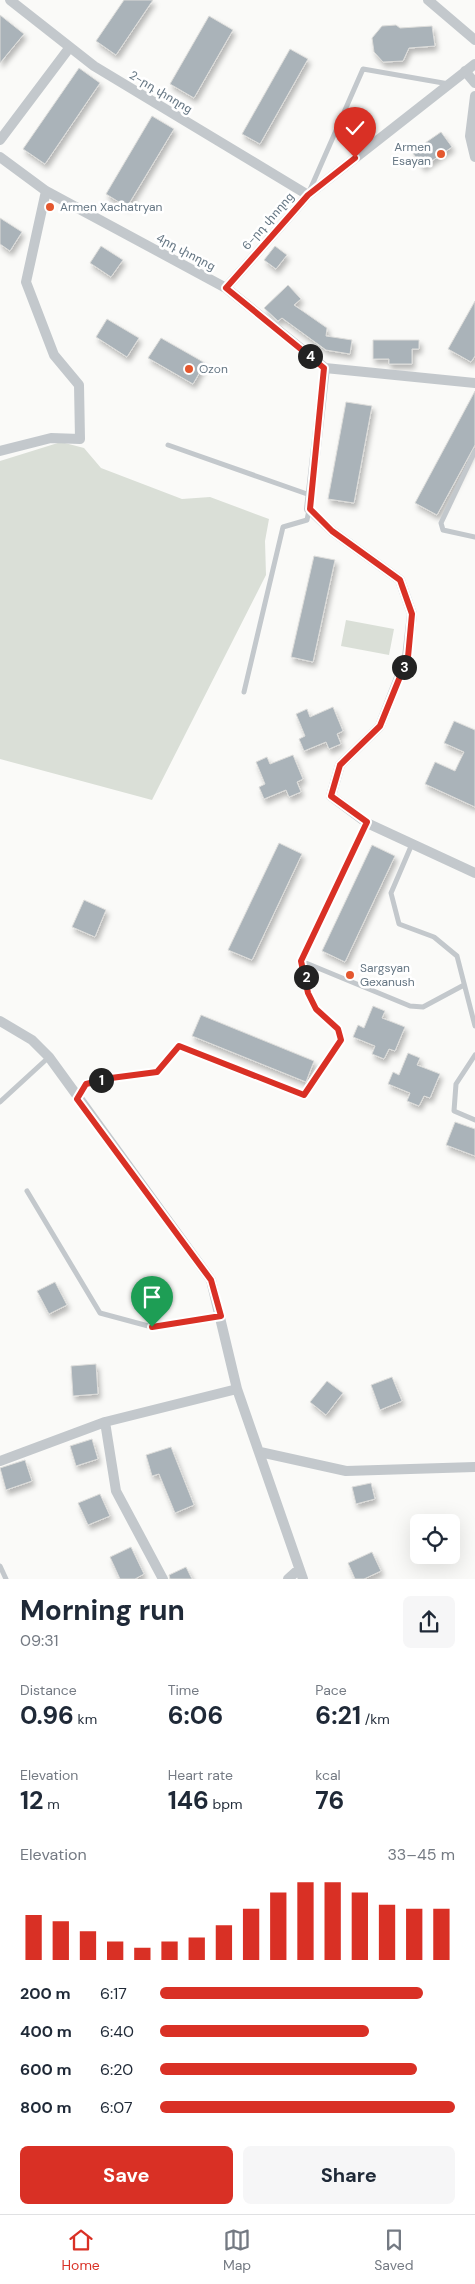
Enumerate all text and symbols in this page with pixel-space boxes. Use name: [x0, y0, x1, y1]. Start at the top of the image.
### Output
street label: 2-րդ փողոց: [126, 67, 196, 117]
pin: [334, 107, 376, 158]
icon: check: [341, 114, 369, 142]
place label: Armen Esayan: [392, 139, 431, 169]
marker: Armen Esayan: [435, 148, 447, 160]
street label: 6-րդ փողոց: [238, 189, 298, 253]
place label: Armen Xachatryan: [60, 199, 163, 215]
marker: Armen Xachatryan: [44, 201, 56, 213]
street label: 4րդ փողոց: [154, 230, 218, 274]
pin: 4: [298, 344, 322, 368]
text: 4: [306, 347, 315, 365]
place label: Ozon: [199, 361, 228, 377]
marker: Ozon: [183, 363, 195, 375]
pin: 3: [392, 654, 416, 680]
text: 3: [400, 658, 409, 676]
place label: Sargsyan Gexanush: [360, 960, 415, 990]
pin: 2: [294, 964, 318, 990]
text: 2: [302, 968, 311, 986]
marker: Sargsyan Gexanush: [344, 969, 356, 981]
pin: 1: [88, 1068, 114, 1092]
text: 1: [99, 1071, 104, 1089]
pin: [131, 1276, 173, 1327]
icon: arrive: [138, 1283, 166, 1311]
map controls: [410, 1514, 460, 1564]
button: locate: [410, 1514, 460, 1564]
text: Morning run: [20, 1592, 185, 1629]
button: share: [403, 1596, 455, 1648]
text: 09:31: [20, 1630, 58, 1651]
text: Distance: [20, 1681, 77, 1699]
text: Time: [168, 1681, 199, 1699]
text: Pace: [315, 1681, 347, 1699]
text: 0.96: [20, 1699, 74, 1732]
text: 6:06: [168, 1699, 223, 1732]
text: 6:21: [315, 1699, 361, 1732]
text: km: [74, 1710, 97, 1728]
text: /km: [361, 1710, 390, 1728]
text: Elevation: [20, 1766, 78, 1784]
text: Heart rate: [168, 1766, 233, 1784]
text: kcal: [315, 1766, 341, 1784]
text: 12: [20, 1784, 44, 1817]
text: 146: [168, 1784, 209, 1817]
text: 76: [315, 1784, 344, 1817]
text: m: [44, 1795, 60, 1813]
text: bpm: [209, 1795, 243, 1813]
text: Elevation: [20, 1844, 87, 1865]
text: 33–45 m: [387, 1844, 455, 1865]
text: 200 m: [20, 1983, 71, 2004]
text: 6:17: [100, 1983, 127, 2004]
text: 400 m: [20, 2021, 72, 2042]
text: 6:40: [100, 2021, 134, 2042]
text: 600 m: [20, 2059, 72, 2080]
text: 6:20: [100, 2059, 133, 2080]
text: 800 m: [20, 2097, 71, 2118]
text: 6:07: [100, 2097, 133, 2118]
button: Save: [20, 2146, 233, 2204]
button: Share: [243, 2146, 455, 2204]
tab: Home: [62, 2226, 100, 2274]
tab: Map: [223, 2226, 251, 2274]
tab: Saved: [374, 2226, 413, 2274]

